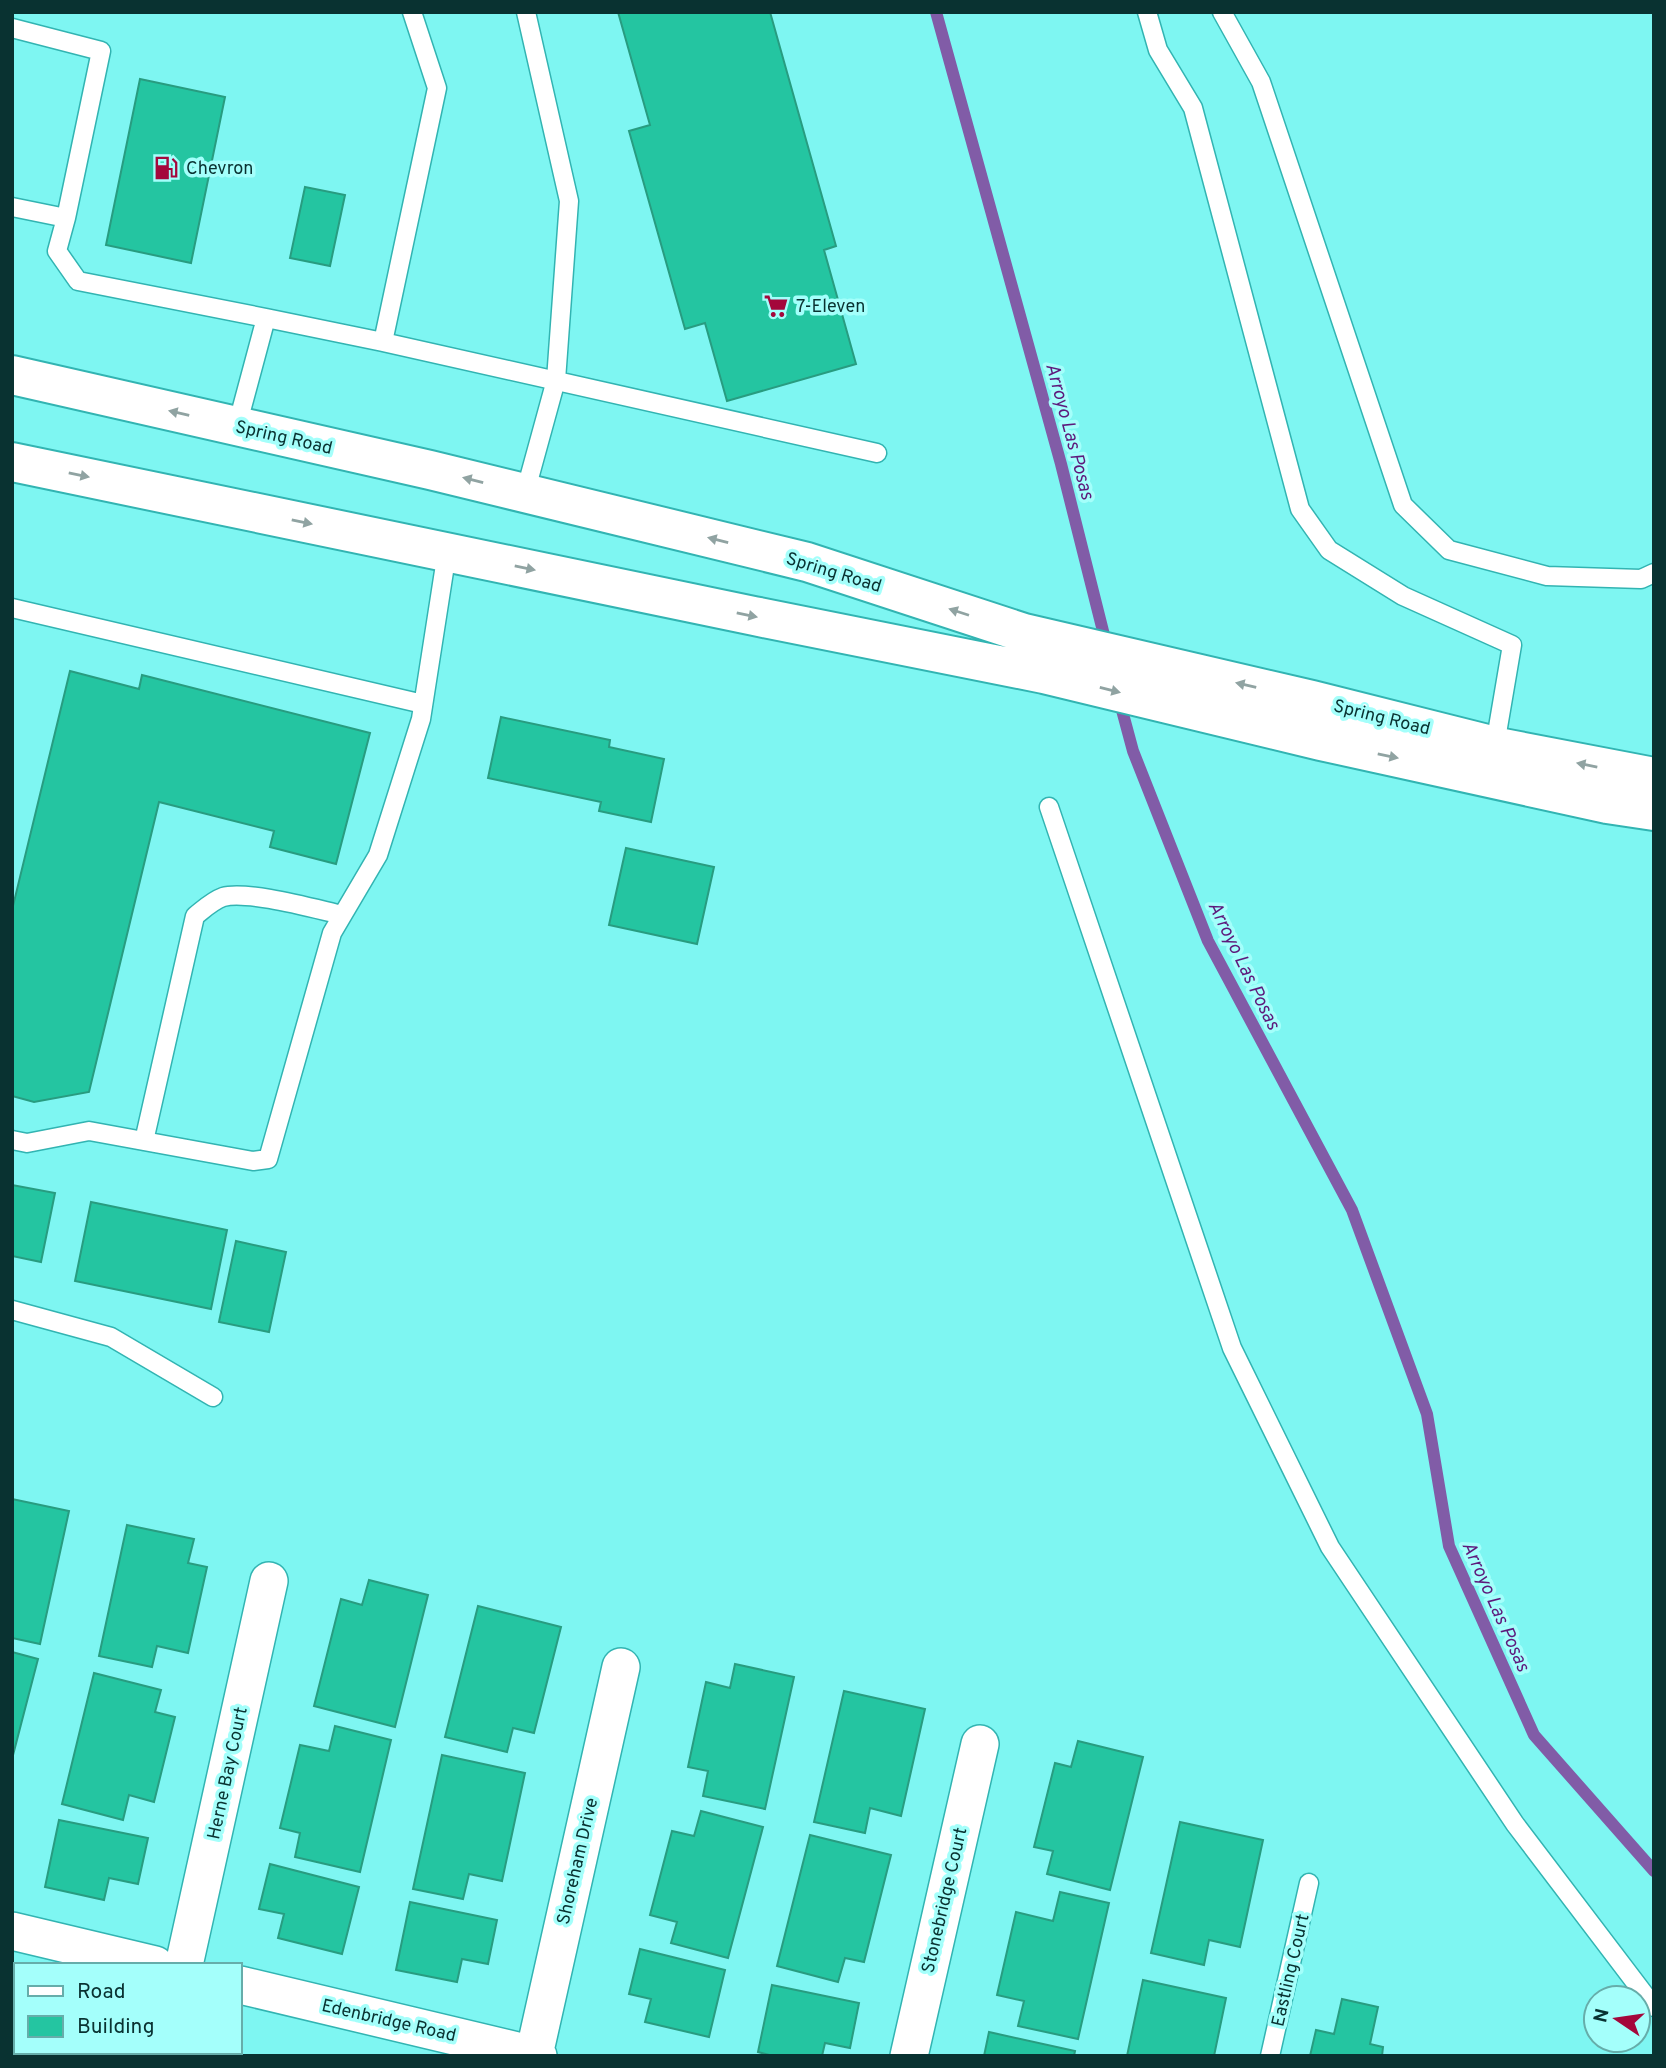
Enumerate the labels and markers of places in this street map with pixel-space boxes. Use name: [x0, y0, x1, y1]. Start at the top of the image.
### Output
fuel station icon: Chevron: [152, 154, 180, 182]
place label: Chevron: [186, 158, 253, 181]
supermarket icon: 7-Eleven: [762, 292, 790, 320]
place label: 7-Eleven: [796, 296, 865, 319]

